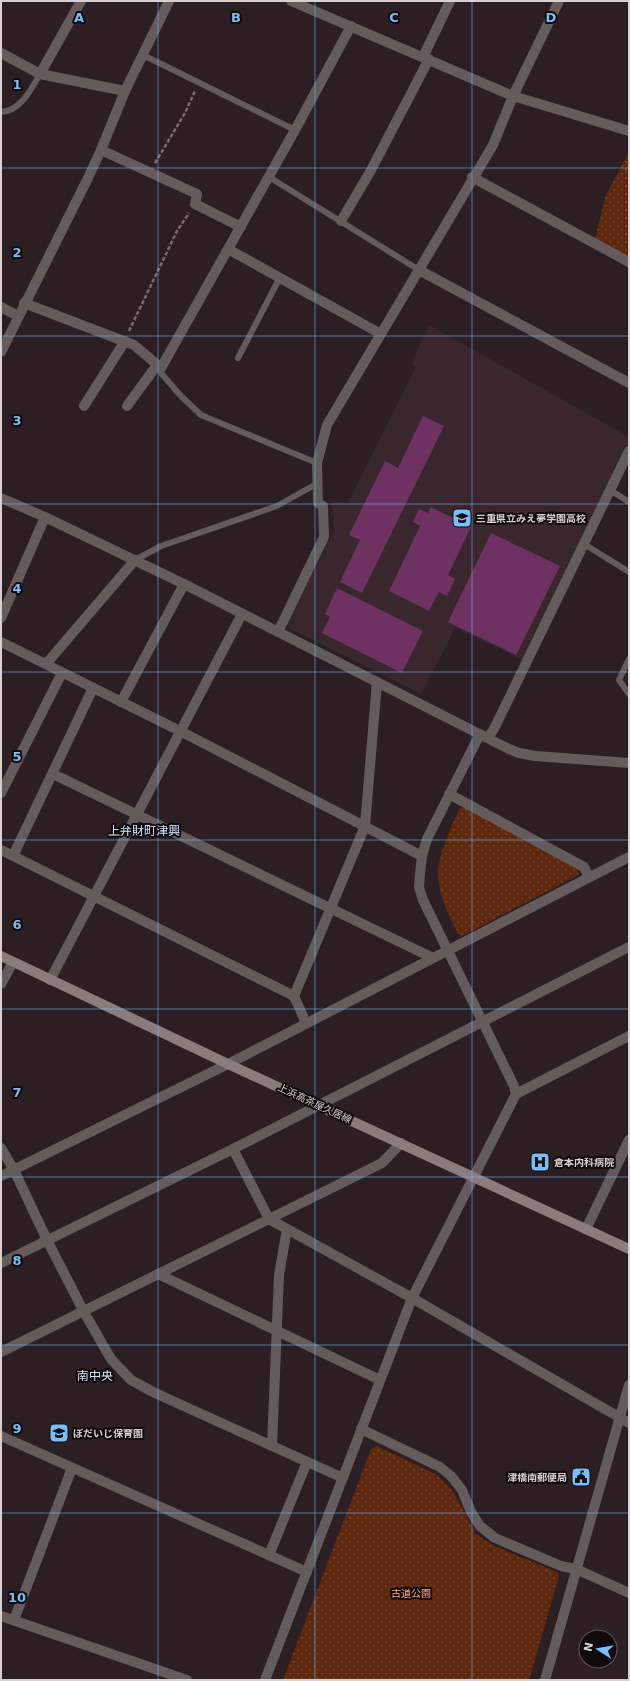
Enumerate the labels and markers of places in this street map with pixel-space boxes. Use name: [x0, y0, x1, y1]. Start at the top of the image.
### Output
school or university icon: 三重県立みえ夢学園高校: [451, 507, 473, 529]
place label: 三重県立みえ夢学園高校: [476, 513, 586, 524]
hospital icon: 倉本内科病院: [529, 1151, 551, 1173]
place label: 倉本内科病院: [554, 1157, 614, 1168]
school or university icon: ぼだいじ保育園: [48, 1422, 70, 1444]
place label: ぼだいじ保育園: [73, 1428, 143, 1439]
public building icon: 津橋南郵便局: [570, 1466, 592, 1488]
place label: 津橋南郵便局: [507, 1472, 567, 1483]

